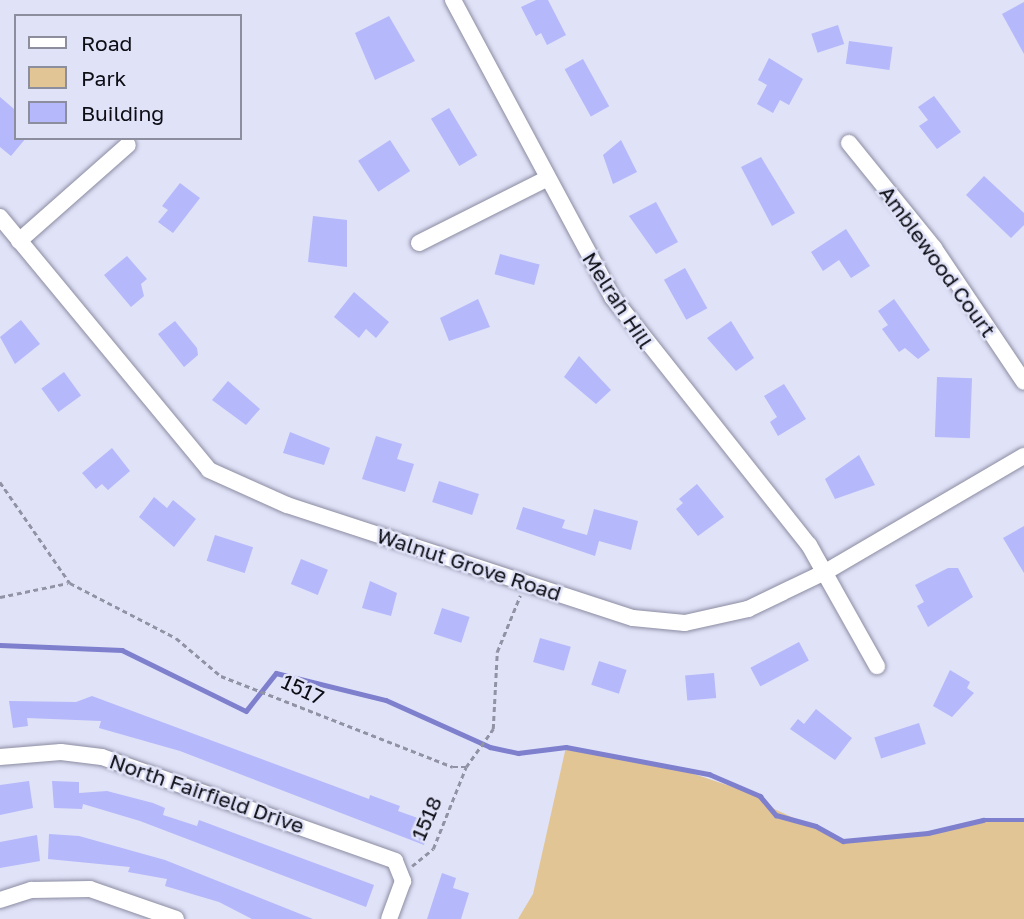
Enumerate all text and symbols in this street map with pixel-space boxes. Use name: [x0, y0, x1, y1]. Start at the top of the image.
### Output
legend: [14, 14, 242, 140]
text: Road: [81, 30, 132, 56]
text: Park: [81, 65, 126, 91]
text: Building: [81, 100, 164, 126]
street label: Amblewood Court: [875, 180, 1001, 342]
street label: Melrah Hill: [577, 247, 659, 353]
street label: Walnut Grove Road: [374, 522, 564, 606]
street label: 1517: [278, 668, 328, 710]
street label: North Fairfield Drive: [106, 748, 308, 838]
street label: 1518: [405, 792, 447, 844]

